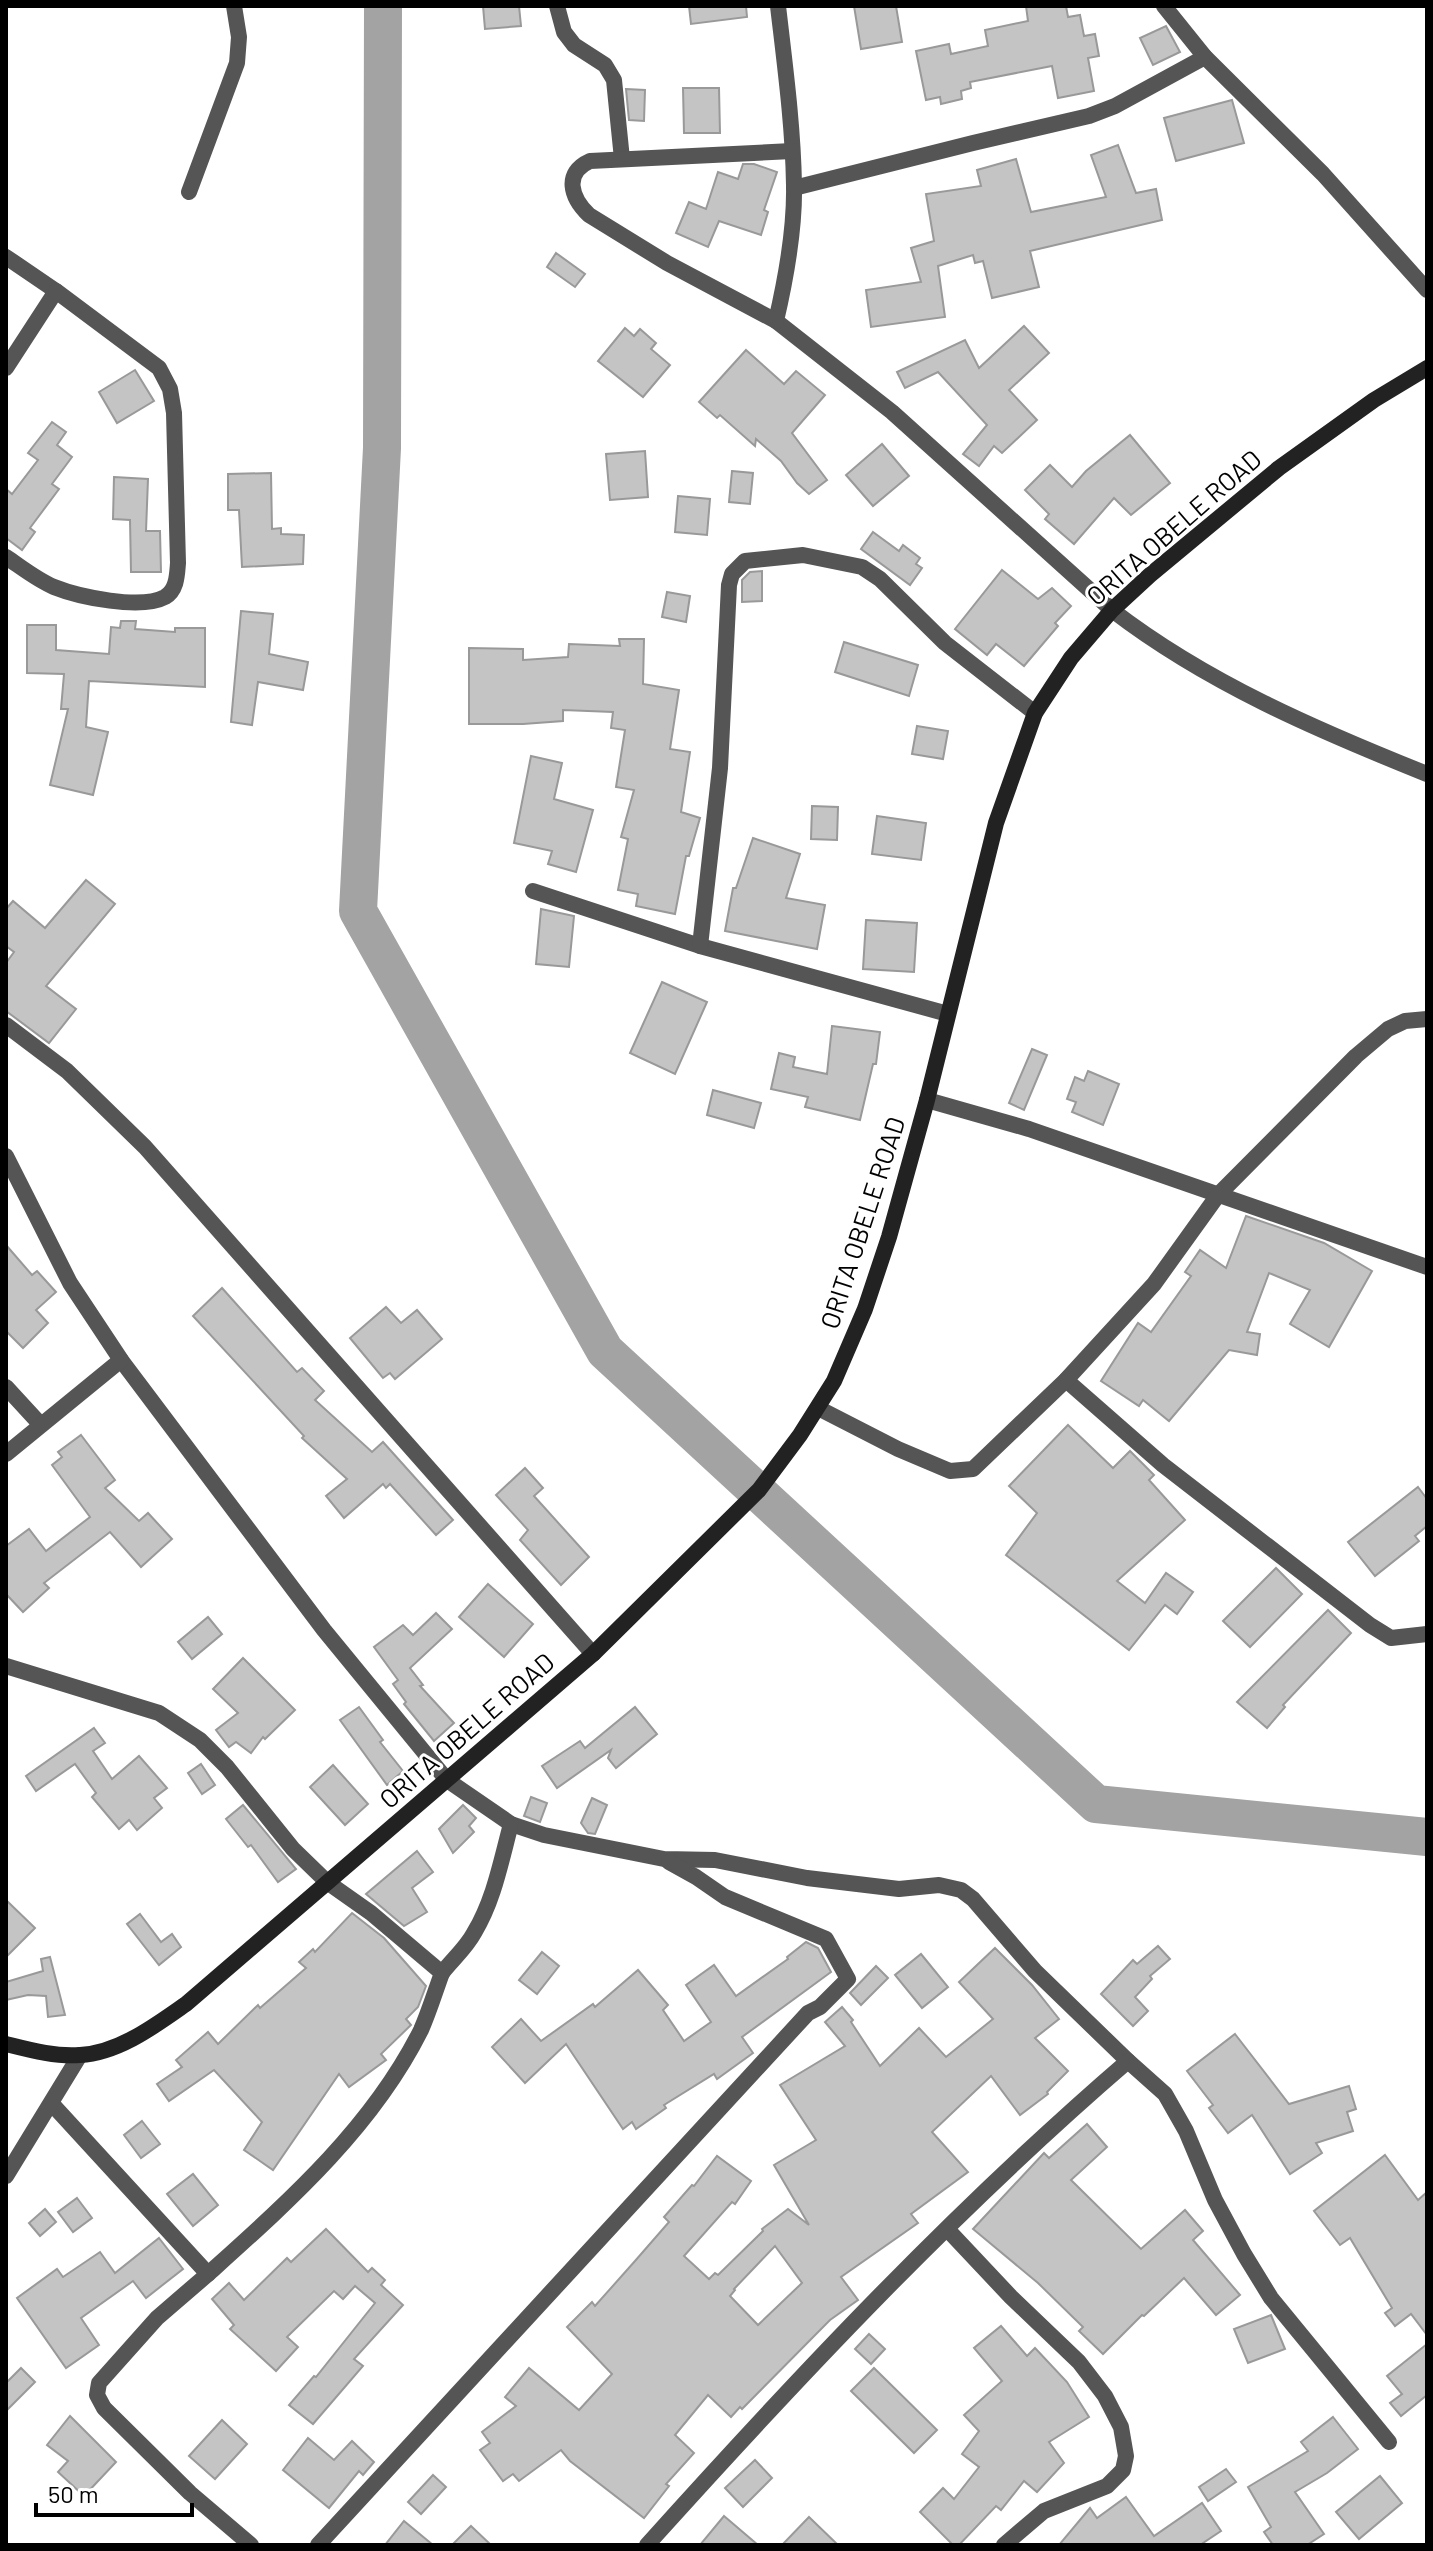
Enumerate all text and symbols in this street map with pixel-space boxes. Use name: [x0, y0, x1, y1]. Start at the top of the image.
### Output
street label: ORITA OBELE ROAD: [1079, 443, 1267, 611]
street label: ORITA OBELE ROAD: [813, 1113, 910, 1332]
street label: ORITA OBELE ROAD: [372, 1646, 560, 1814]
scale bar: [36, 2467, 192, 2517]
text: 50 m: [48, 2479, 99, 2508]

